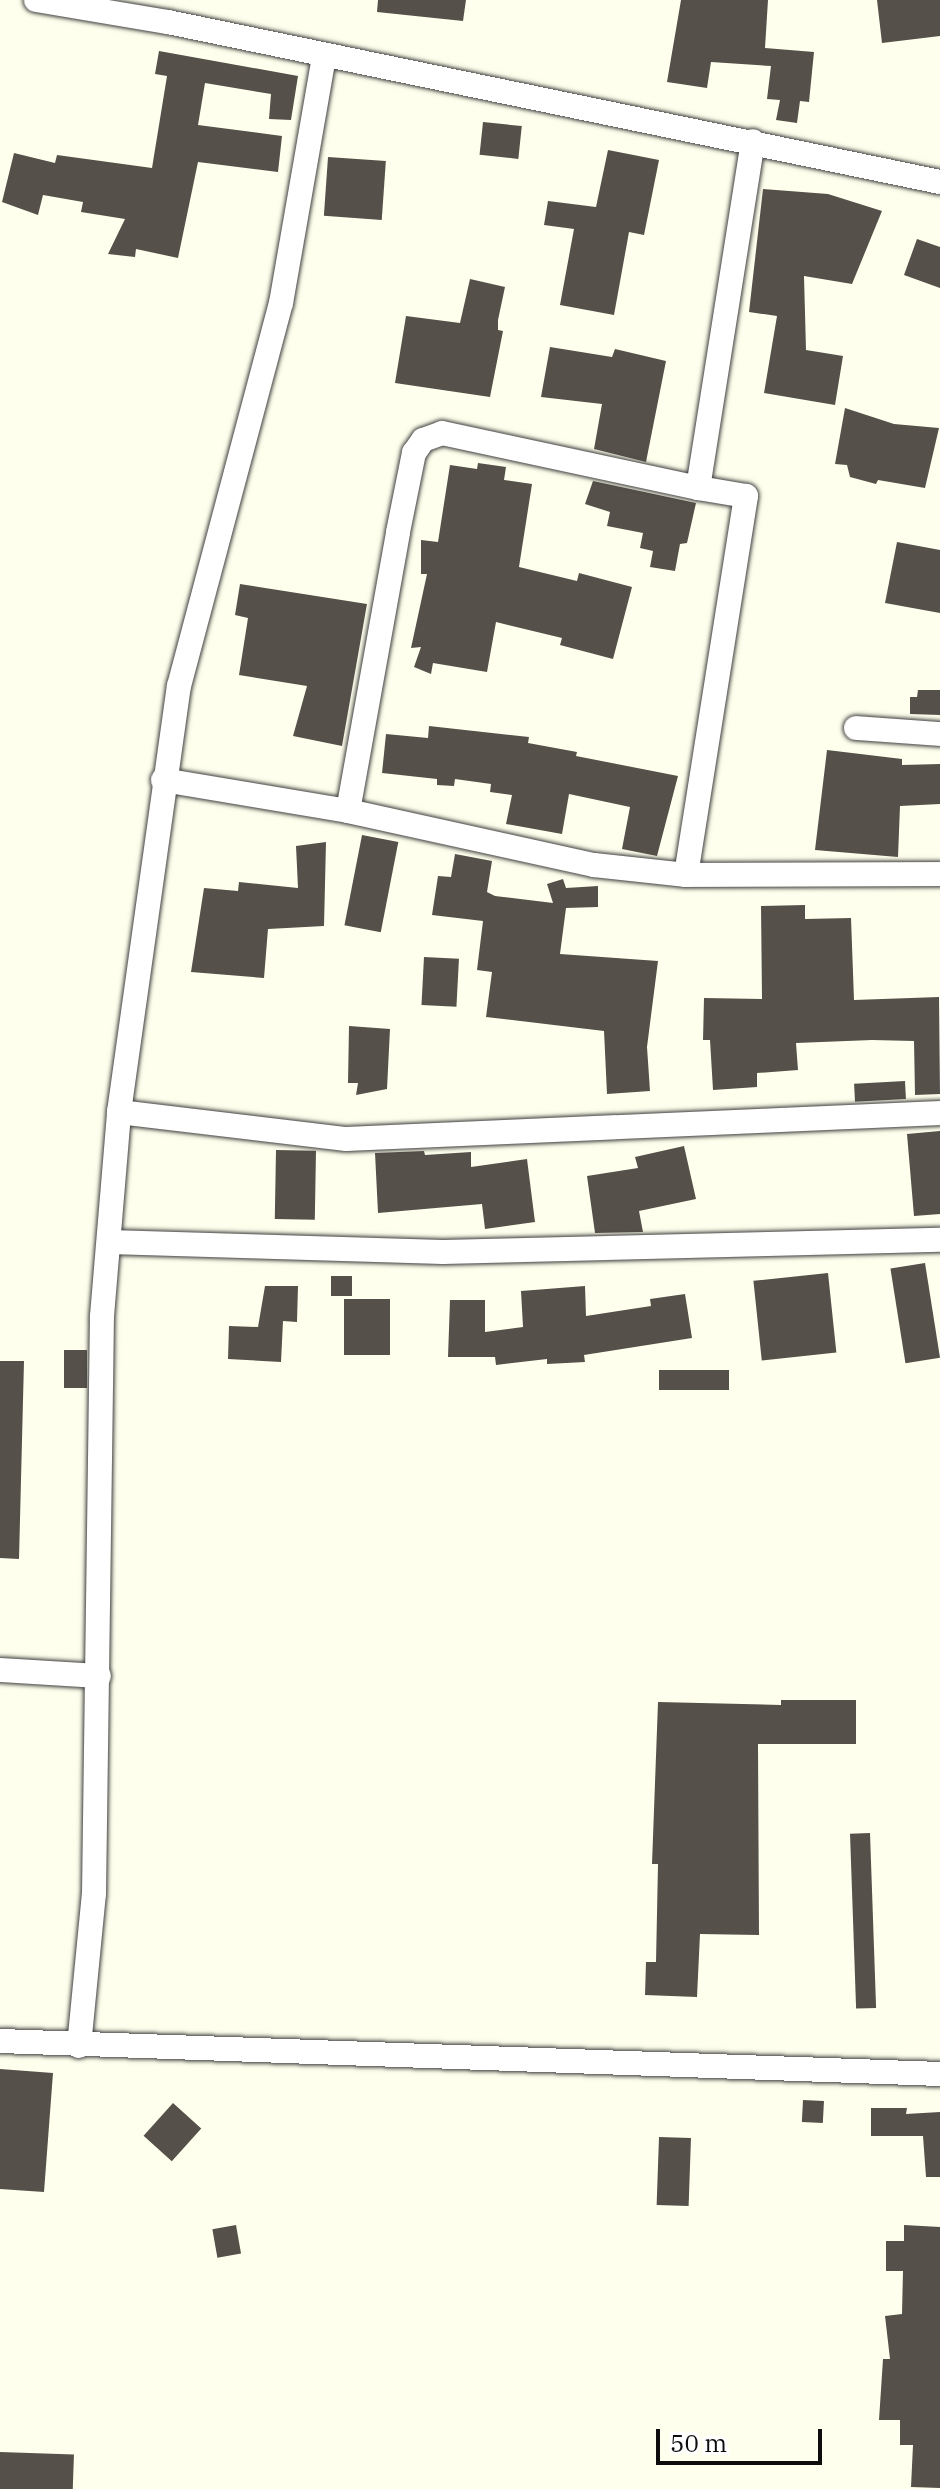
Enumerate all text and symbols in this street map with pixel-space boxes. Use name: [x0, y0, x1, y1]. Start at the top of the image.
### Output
scale bar: [660, 2413, 826, 2463]
text: 50 m: [670, 2427, 727, 2459]

